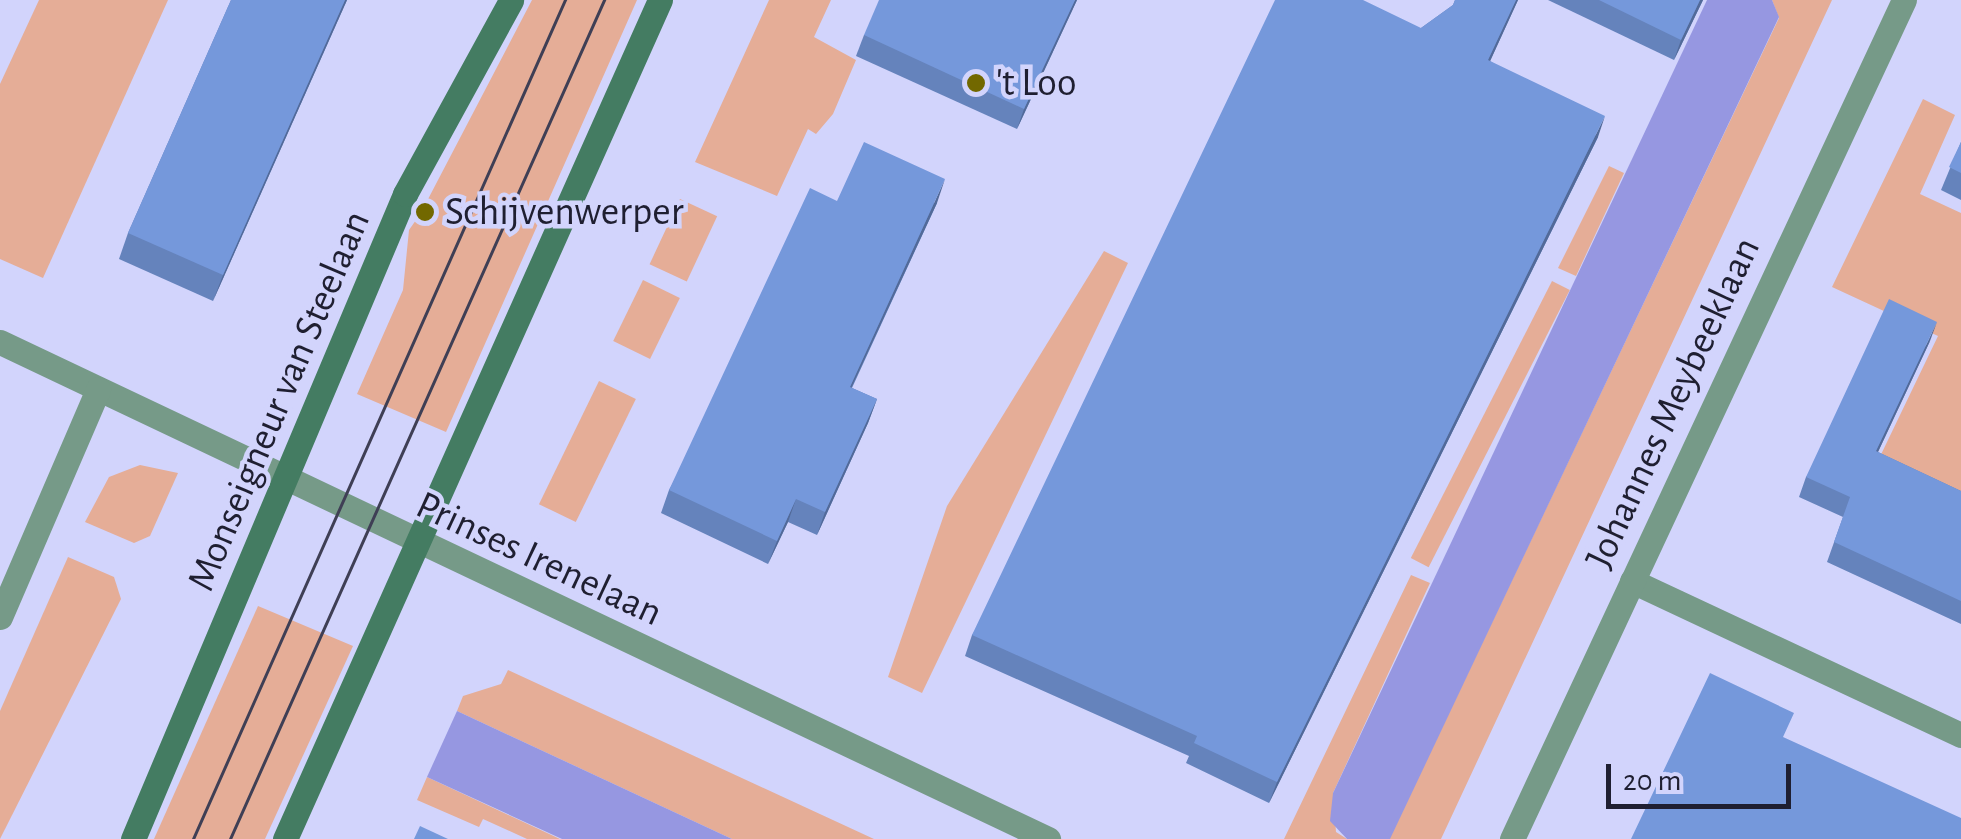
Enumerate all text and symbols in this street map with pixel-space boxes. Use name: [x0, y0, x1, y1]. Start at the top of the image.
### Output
place label: 't Loo: [996, 59, 1077, 107]
marker: 't Loo: [965, 72, 987, 94]
place label: Schijvenwerper: [445, 188, 684, 236]
marker: Schijvenwerper: [414, 201, 436, 223]
street label: Monseigneur van Steelaan: [177, 204, 381, 598]
street label: Johannes Meybeeklaan: [1575, 230, 1771, 576]
street label: Prinses Irenelaan: [408, 481, 670, 637]
scale bar: [1611, 744, 1796, 806]
text: 20 m: [1623, 766, 1681, 796]

